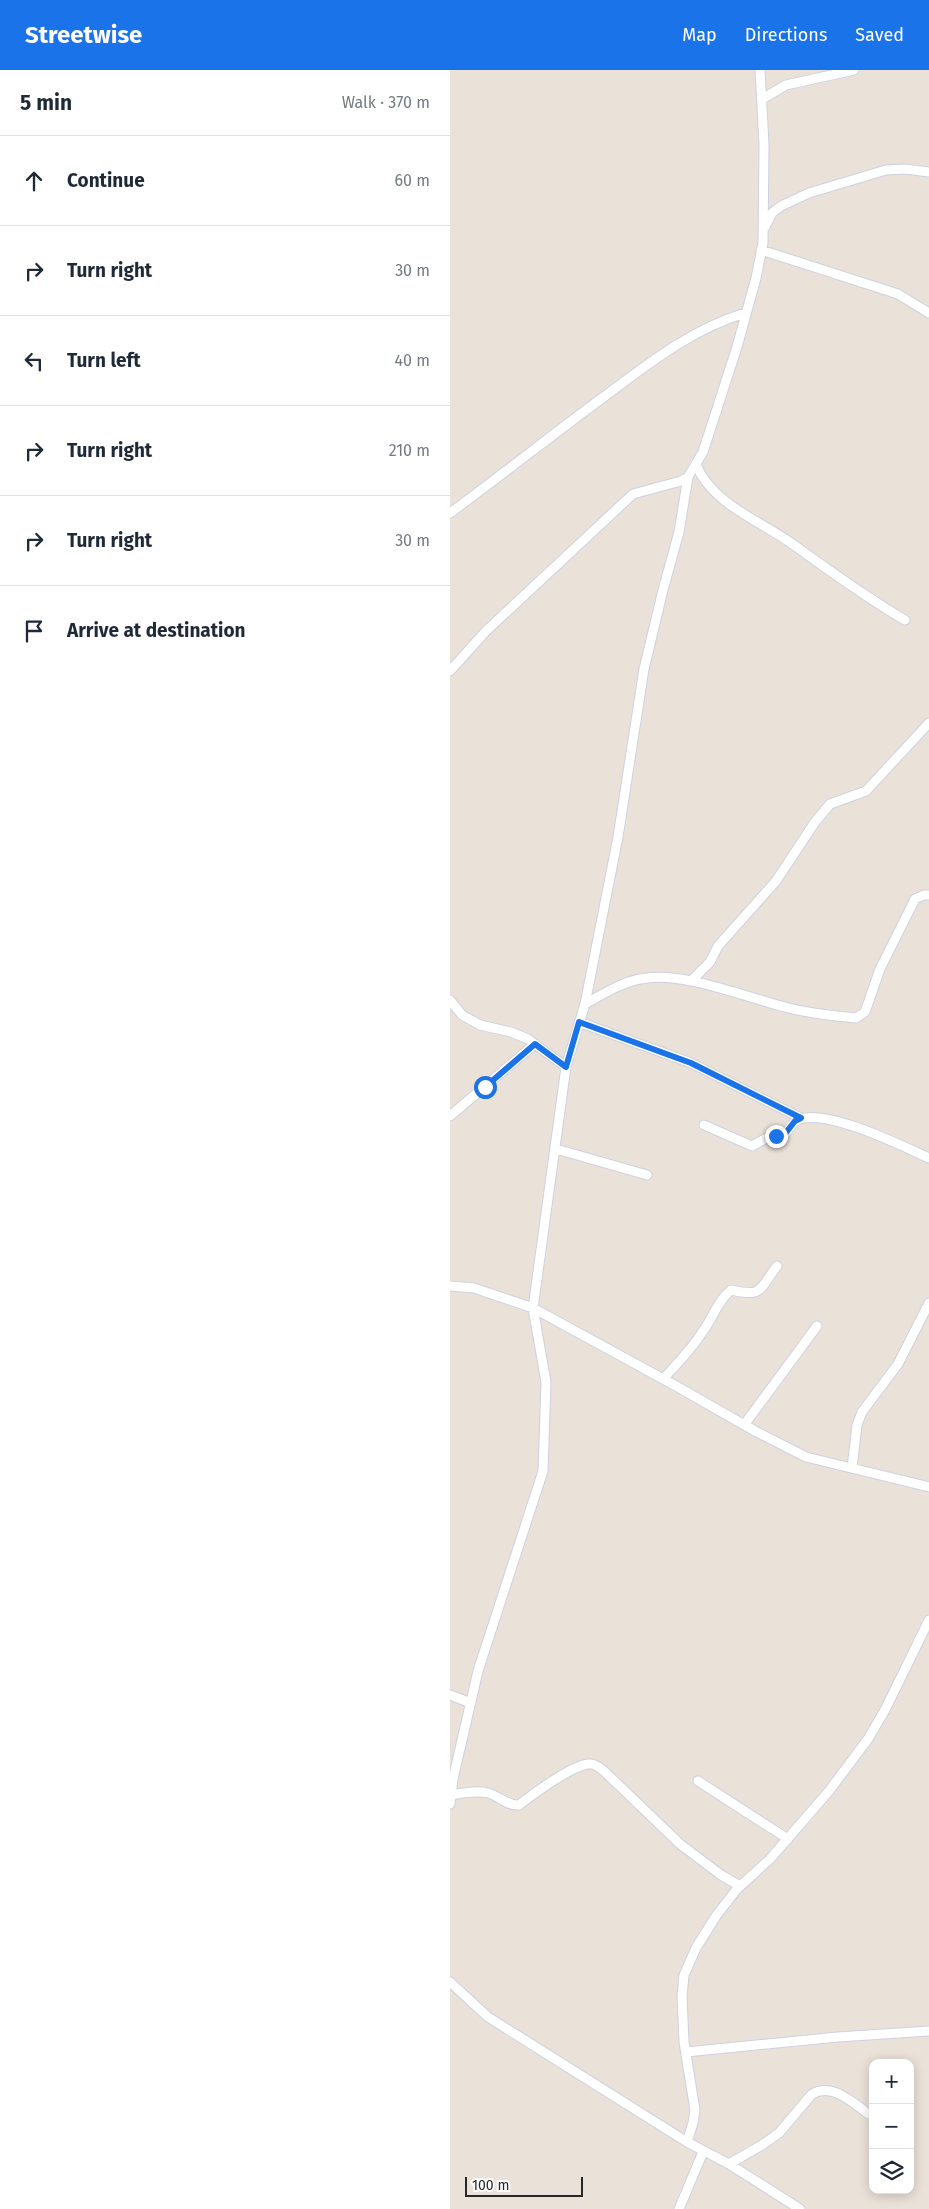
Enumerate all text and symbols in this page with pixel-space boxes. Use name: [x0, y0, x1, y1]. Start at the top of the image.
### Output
text: Streetwise: [25, 21, 142, 49]
text: Map: [682, 24, 717, 46]
text: Directions: [745, 24, 827, 46]
text: Saved: [855, 24, 904, 46]
text: 5 min: [20, 90, 72, 116]
text: Walk · 370 m: [342, 93, 430, 112]
icon: ahead: [20, 167, 48, 195]
text: Continue: [67, 169, 145, 192]
text: 60 m: [395, 171, 430, 190]
icon: right: [20, 257, 48, 285]
text: Turn right: [67, 259, 152, 282]
text: 30 m: [395, 261, 430, 280]
icon: left: [20, 347, 48, 375]
text: Turn left: [67, 349, 141, 372]
text: 40 m: [395, 351, 430, 370]
icon: right: [20, 437, 48, 465]
text: Turn right: [67, 439, 152, 462]
text: 210 m: [389, 441, 430, 460]
icon: right: [20, 527, 48, 555]
text: Turn right: [67, 529, 152, 552]
text: 30 m: [395, 531, 430, 550]
icon: arrive: [20, 617, 48, 645]
text: Arrive at destination: [67, 619, 246, 642]
route start: [474, 1076, 497, 1099]
route end: [765, 1125, 788, 1148]
map controls: [869, 2059, 914, 2194]
button: +: [869, 2059, 914, 2104]
button: −: [869, 2104, 914, 2149]
button: layers: [869, 2149, 914, 2194]
scale bar: [465, 2174, 582, 2197]
text: 100 m: [472, 2177, 509, 2194]

